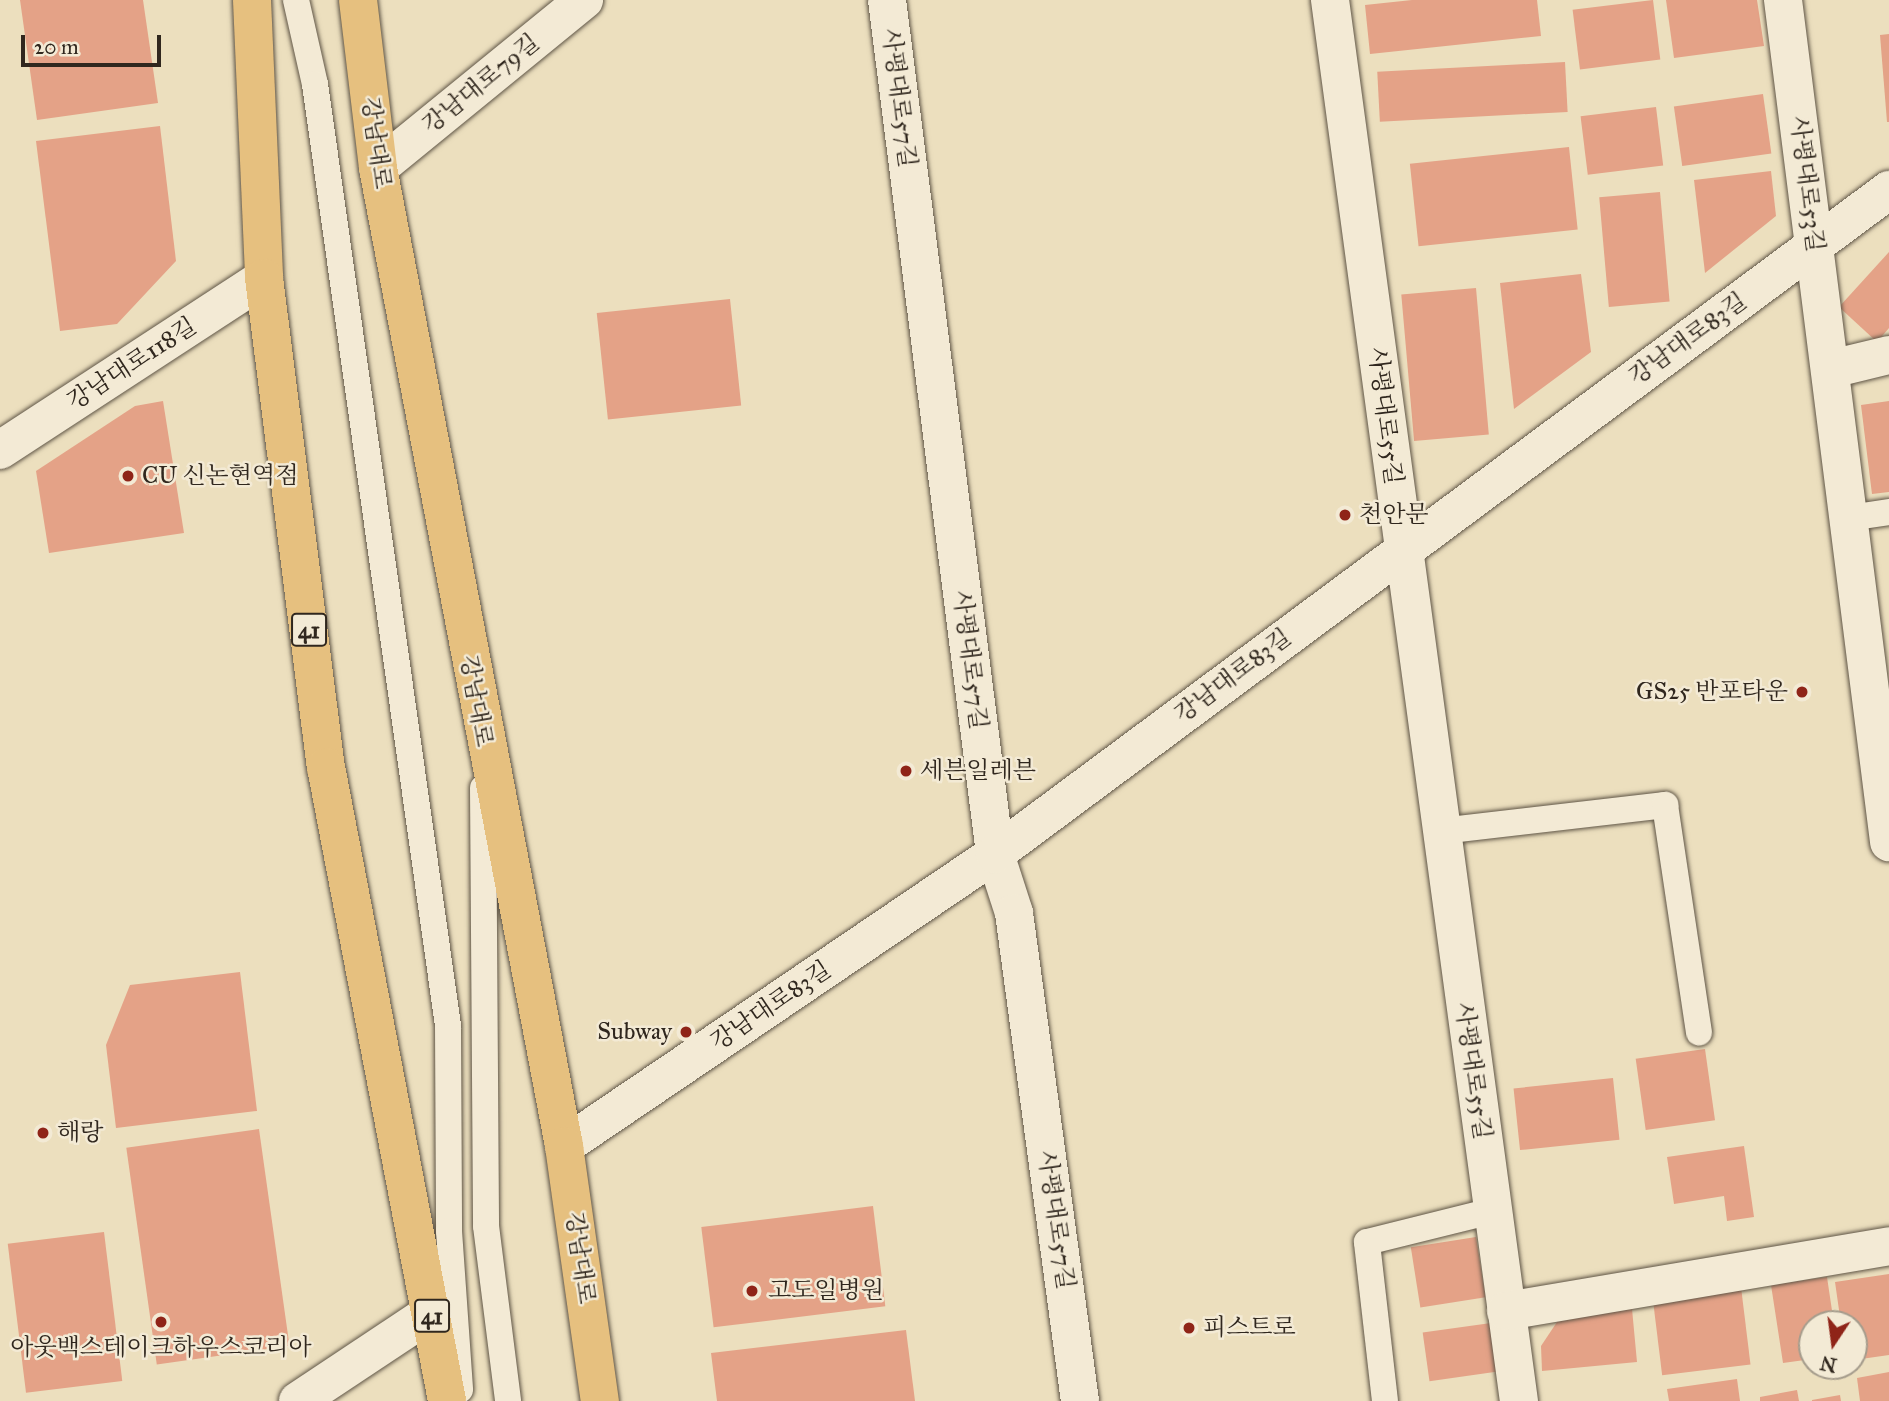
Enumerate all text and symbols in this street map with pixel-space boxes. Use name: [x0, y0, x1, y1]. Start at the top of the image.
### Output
scale bar: [24, 21, 164, 65]
street label: 사평대로57길: [876, 27, 922, 169]
street label: 강남대로79길: [417, 28, 545, 140]
text: 20 m: [34, 34, 79, 60]
street label: 강남대로: [355, 95, 397, 191]
street label: 사평대로53길: [1784, 114, 1830, 254]
street label: 강남대로83길: [1624, 287, 1752, 391]
street label: 강남대로118길: [62, 312, 202, 416]
street label: 사평대로55길: [1362, 346, 1408, 486]
place label: CU 신논현역점: [142, 462, 298, 490]
marker: CU 신논현역점: [120, 468, 136, 484]
place label: 천안문: [1359, 501, 1429, 529]
marker: 천안문: [1337, 507, 1353, 523]
street label: 사평대로57길: [947, 589, 993, 731]
road number: 41: [290, 610, 328, 650]
street label: 강남대로83길: [1169, 623, 1297, 729]
street label: 강남대로: [454, 653, 498, 749]
place label: GS25 반포타운: [1636, 678, 1788, 706]
marker: GS25 반포타운: [1794, 684, 1810, 700]
place label: 세븐일레븐: [920, 757, 1036, 785]
marker: 세븐일레븐: [898, 763, 914, 779]
street label: 강남대로83길: [706, 955, 836, 1057]
street label: 사평대로55길: [1449, 1001, 1497, 1141]
place label: Subway: [597, 1018, 672, 1046]
marker: Subway: [678, 1024, 694, 1040]
place label: 해랑: [57, 1119, 103, 1147]
marker: 해랑: [35, 1125, 51, 1141]
street label: 사평대로57길: [1032, 1149, 1080, 1291]
street label: 강남대로: [559, 1210, 601, 1306]
place label: 고도일병원: [768, 1277, 884, 1305]
marker: 고도일병원: [742, 1281, 762, 1301]
road number: 41: [413, 1296, 451, 1336]
north arrow: [1798, 1310, 1868, 1380]
marker: 아웃백스테이크하우스코리아: [153, 1314, 169, 1330]
place label: 피스트로: [1203, 1314, 1296, 1342]
marker: 피스트로: [1181, 1320, 1197, 1336]
place label: 아웃백스테이크하우스코리아: [10, 1334, 312, 1362]
text: N: [1818, 1351, 1839, 1377]

